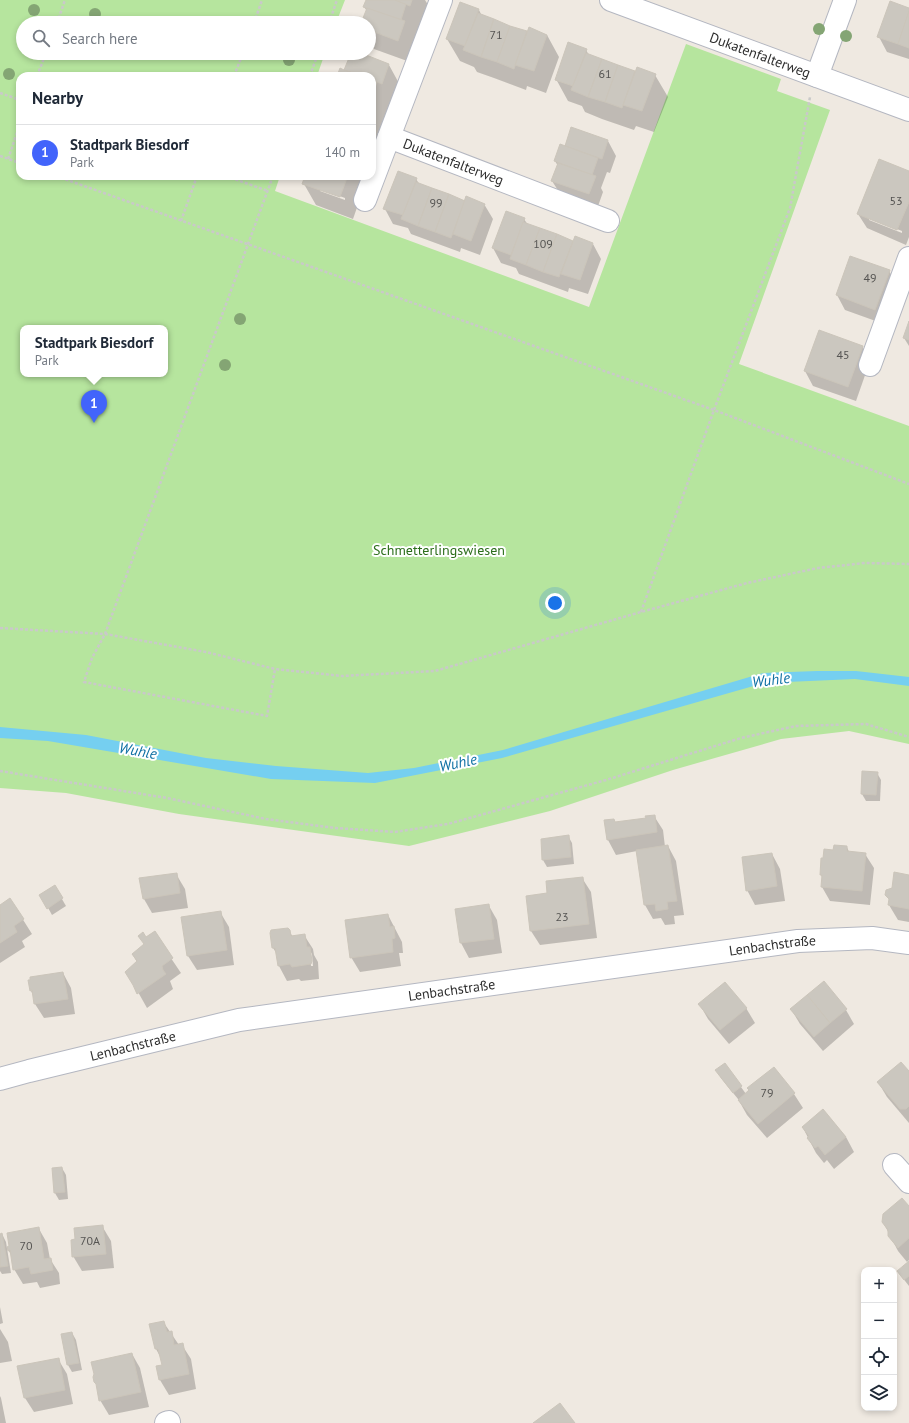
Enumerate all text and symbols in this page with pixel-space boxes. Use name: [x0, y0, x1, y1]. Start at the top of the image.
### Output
search box: [16, 16, 376, 60]
icon: search: [30, 27, 52, 49]
house number: 71: [489, 27, 503, 42]
street label: Dukatenfalterweg: [707, 28, 813, 82]
text: Search here: [62, 29, 138, 48]
house number: 61: [598, 66, 612, 81]
text: Nearby: [32, 87, 83, 109]
street label: Dukatenfalterweg: [401, 134, 506, 189]
text: Stadtpark Biesdorf: [70, 135, 189, 154]
text: 1: [41, 144, 49, 161]
text: 140 m: [325, 144, 360, 161]
text: Park: [70, 154, 94, 171]
house number: 53: [889, 193, 903, 208]
house number: 99: [429, 195, 443, 210]
house number: 109: [533, 236, 553, 251]
house number: 49: [863, 270, 877, 285]
popup: [20, 325, 168, 377]
text: Stadtpark Biesdorf: [35, 333, 153, 352]
house number: 45: [836, 347, 850, 362]
text: Park: [35, 352, 59, 369]
pin: 1: [81, 390, 107, 423]
park label: Schmetterlingswiesen: [373, 541, 505, 559]
your location: [545, 593, 565, 613]
water label: Wuhle: [751, 668, 791, 691]
water label: Wuhle: [118, 738, 159, 763]
water label: Wuhle: [437, 749, 479, 776]
house number: 23: [555, 909, 569, 924]
street label: Lenbachstraße: [728, 931, 816, 960]
street label: Lenbachstraße: [407, 975, 496, 1005]
street label: Lenbachstraße: [88, 1027, 178, 1065]
house number: 79: [760, 1085, 774, 1100]
house number: 70A: [80, 1233, 100, 1248]
house number: 70: [19, 1238, 33, 1253]
map controls: [861, 1267, 897, 1411]
button: +: [861, 1267, 897, 1303]
button: −: [861, 1303, 897, 1339]
button: locate: [861, 1339, 897, 1375]
button: layers: [861, 1375, 897, 1411]

